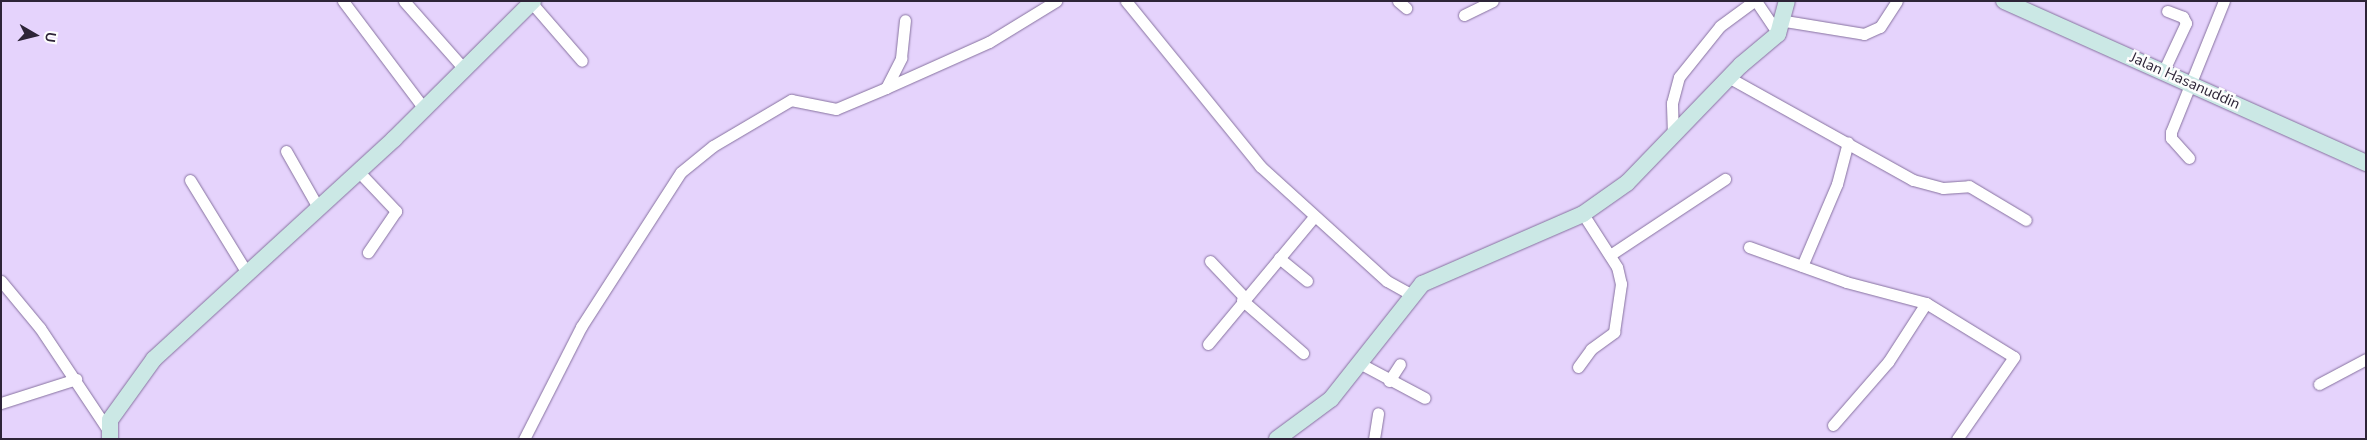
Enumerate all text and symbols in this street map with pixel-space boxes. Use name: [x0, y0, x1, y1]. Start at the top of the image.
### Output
north arrow: [10, 10, 60, 60]
text: U: [40, 31, 60, 44]
street label: Jalan Hasanuddin: [2127, 49, 2243, 113]

